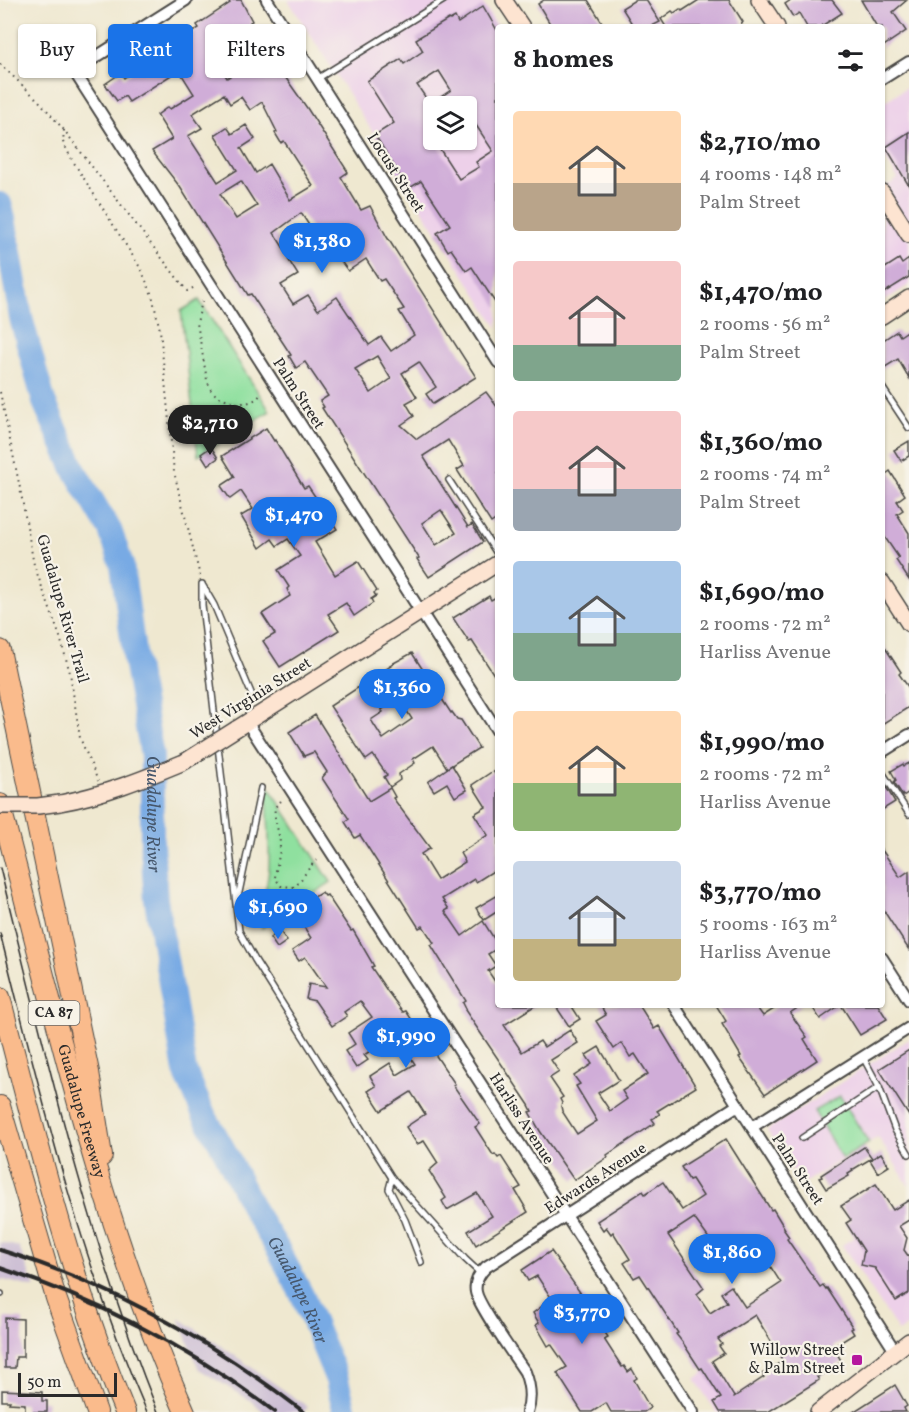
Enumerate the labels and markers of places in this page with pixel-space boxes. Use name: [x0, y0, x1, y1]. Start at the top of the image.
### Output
pin: $1,380: [273, 223, 371, 274]
pin: $2,710: [161, 405, 259, 456]
pin: $1,470: [245, 497, 343, 548]
pin: $1,360: [353, 669, 451, 720]
pin: $1,690: [229, 889, 327, 940]
pin: $1,990: [357, 1018, 455, 1069]
pin: $1,860: [683, 1234, 781, 1285]
pin: $3,770: [533, 1294, 631, 1345]
place label: Willow Street & Palm Street: [749, 1340, 845, 1380]
marker: Willow Street & Palm Street: [850, 1353, 864, 1367]

